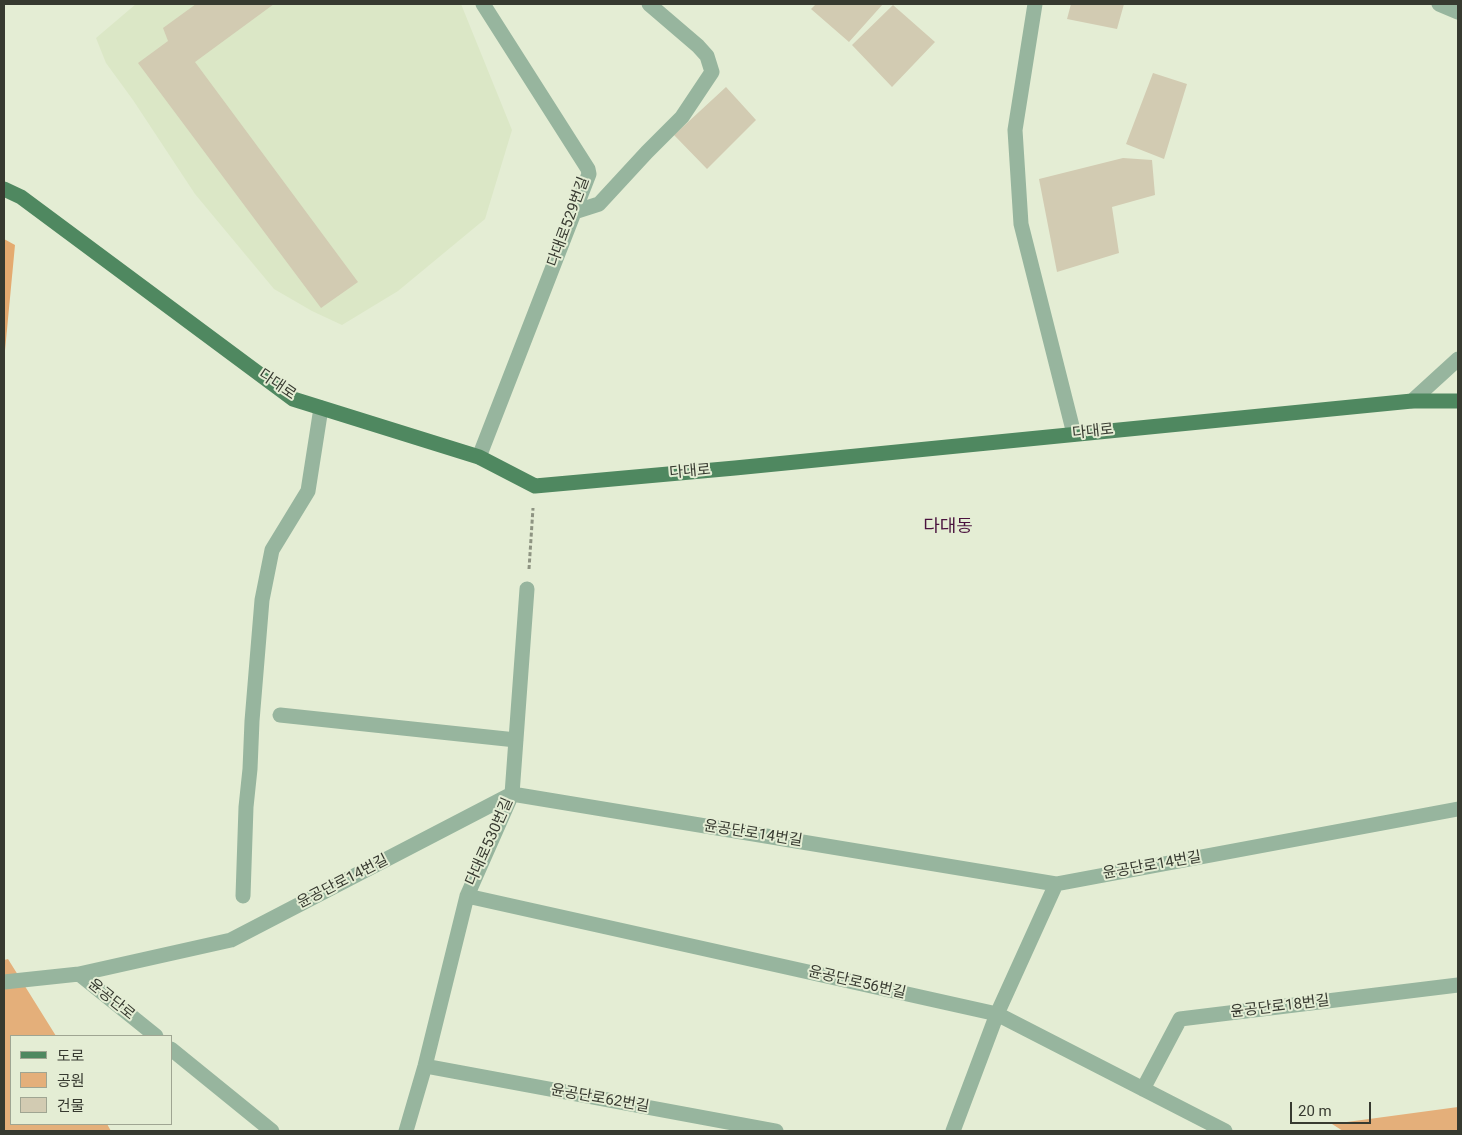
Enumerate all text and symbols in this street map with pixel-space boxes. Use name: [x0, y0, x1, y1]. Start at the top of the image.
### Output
street label: 다대로529번길: [544, 175, 594, 269]
street label: 다대로: [255, 366, 299, 404]
street label: 다대로: [1071, 421, 1115, 443]
street label: 다대로: [669, 461, 711, 483]
district label: 다대동: [923, 516, 973, 538]
street label: 다대로530번길: [463, 795, 517, 889]
street label: 윤공단로14번길: [702, 817, 804, 851]
street label: 윤공단로14번길: [1101, 848, 1203, 884]
street label: 윤공단로14번길: [295, 851, 391, 913]
street label: 윤공단로56번길: [806, 963, 908, 1003]
street label: 윤공단로: [84, 976, 138, 1024]
street label: 윤공단로18번길: [1229, 992, 1331, 1022]
legend: [10, 1035, 172, 1125]
text: 도로: [57, 1047, 85, 1065]
text: 공원: [57, 1072, 85, 1090]
street label: 윤공단로62번길: [549, 1081, 651, 1117]
scale bar: [1292, 1092, 1373, 1124]
text: 건물: [57, 1097, 85, 1115]
text: 20 m: [1298, 1102, 1332, 1120]

